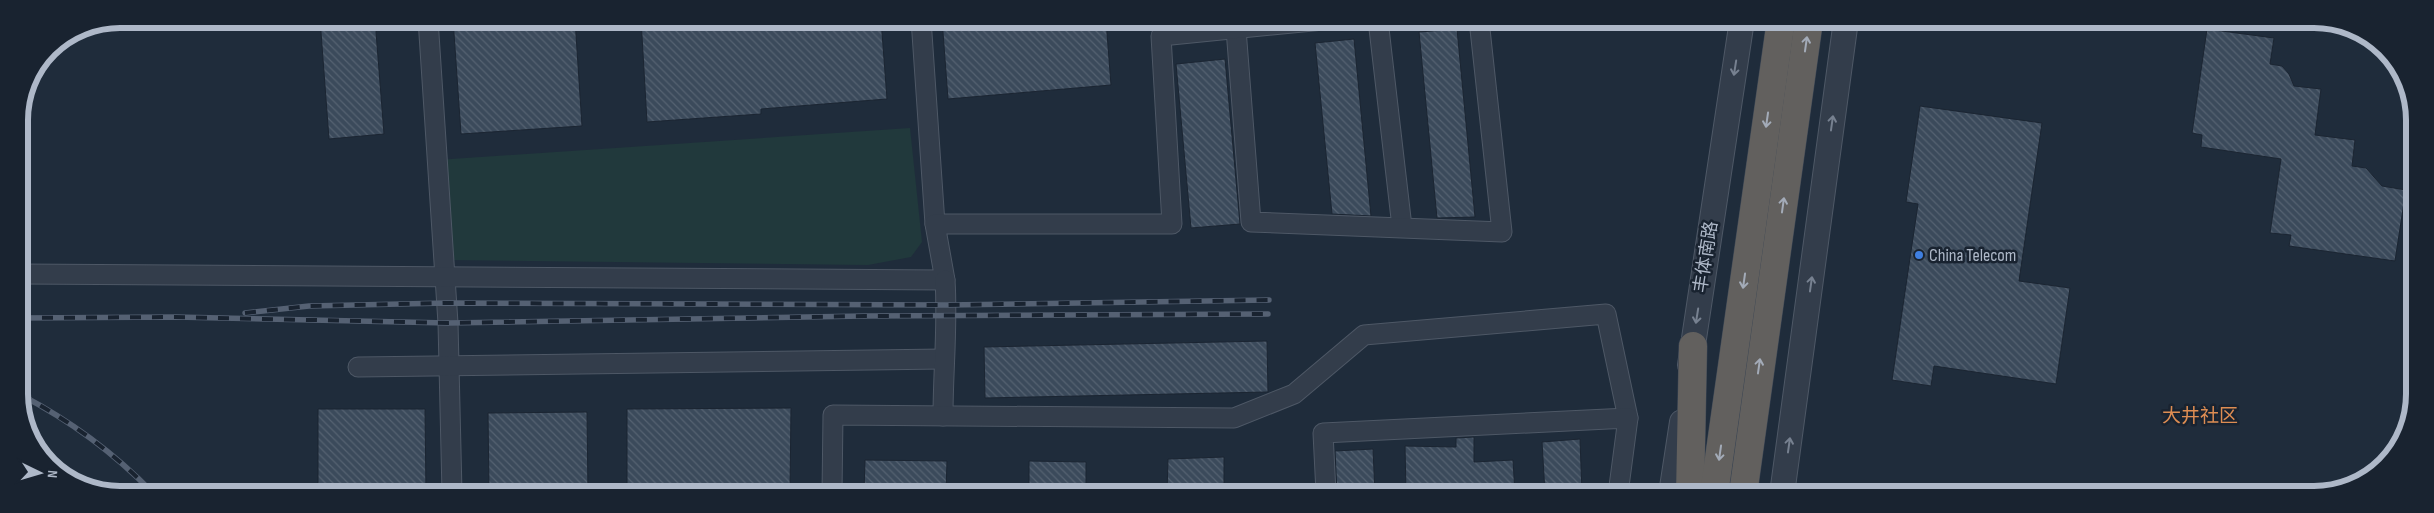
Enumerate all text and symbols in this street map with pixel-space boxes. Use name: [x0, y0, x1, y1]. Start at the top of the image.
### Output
one-way arrow: [1801, 37, 1811, 53]
one-way arrow: [1729, 60, 1739, 76]
one-way arrow: [1762, 112, 1772, 128]
one-way arrow: [1828, 116, 1838, 132]
one-way arrow: [1778, 197, 1788, 213]
street label: 丰体南路: [1690, 220, 1722, 294]
place label: China Telecom: [1929, 245, 2016, 266]
marker: China Telecom: [1913, 249, 1925, 261]
one-way arrow: [1739, 273, 1749, 289]
one-way arrow: [1806, 277, 1816, 293]
one-way arrow: [1692, 307, 1702, 323]
one-way arrow: [1755, 358, 1765, 374]
district label: 大井社区: [2162, 405, 2238, 428]
one-way arrow: [1784, 438, 1794, 454]
one-way arrow: [1715, 445, 1725, 461]
north arrow: [15, 448, 65, 498]
text: N: [44, 470, 61, 479]

